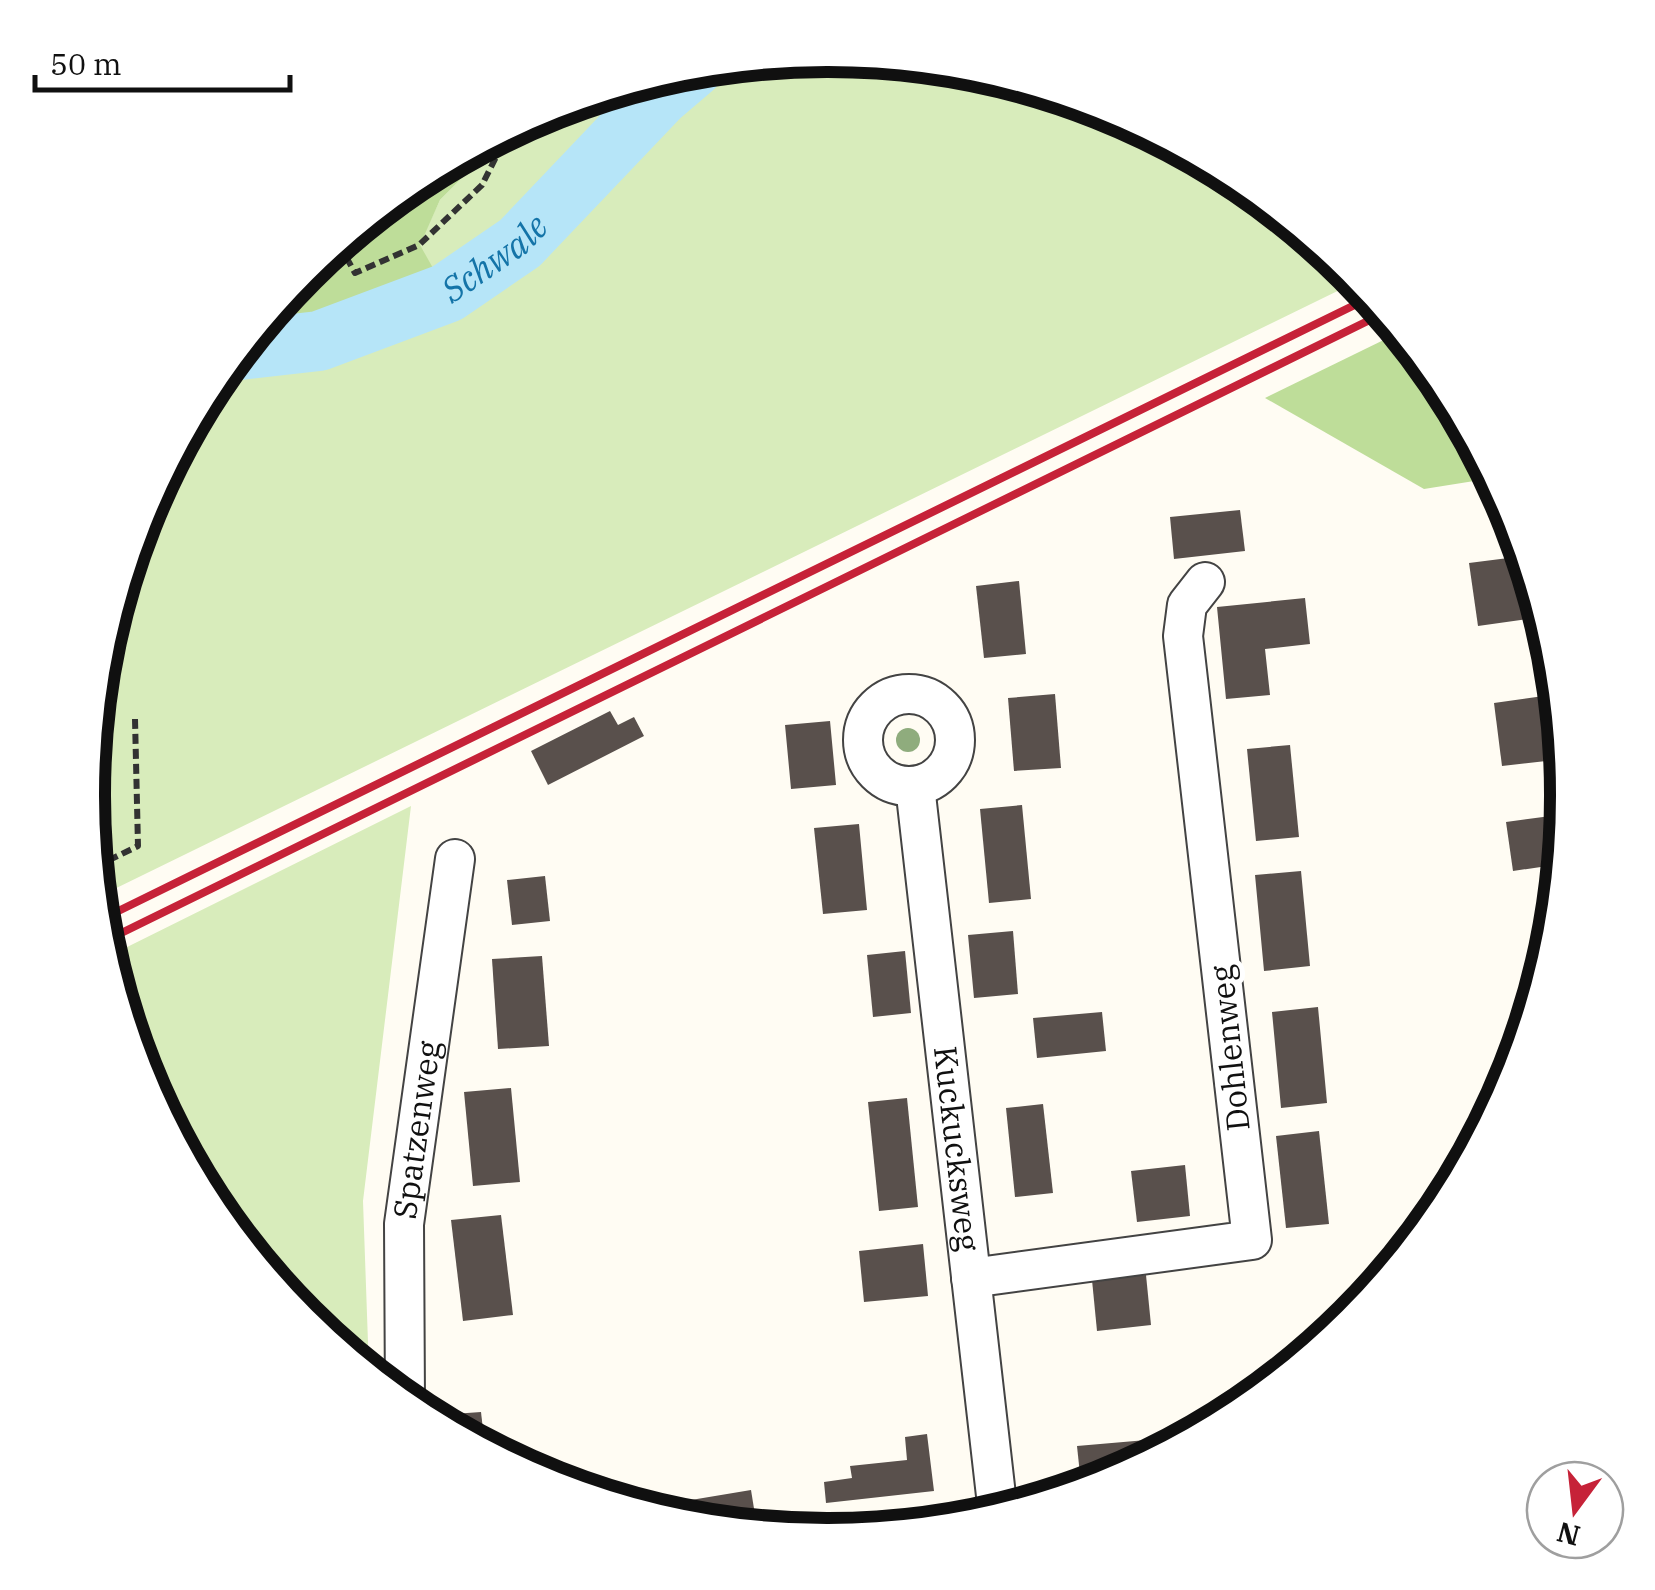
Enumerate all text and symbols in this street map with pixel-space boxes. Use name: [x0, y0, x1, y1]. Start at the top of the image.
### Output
scale bar: [35, 30, 290, 92]
text: 50 m: [50, 44, 122, 83]
water label: Schwale: [431, 204, 558, 313]
street label: Dohlenweg: [1199, 963, 1259, 1133]
street label: Spatzenweg: [383, 1038, 449, 1222]
street label: Kuckucksweg: [925, 1044, 990, 1253]
north arrow: [1525, 1460, 1625, 1560]
text: N: [1553, 1514, 1584, 1555]

